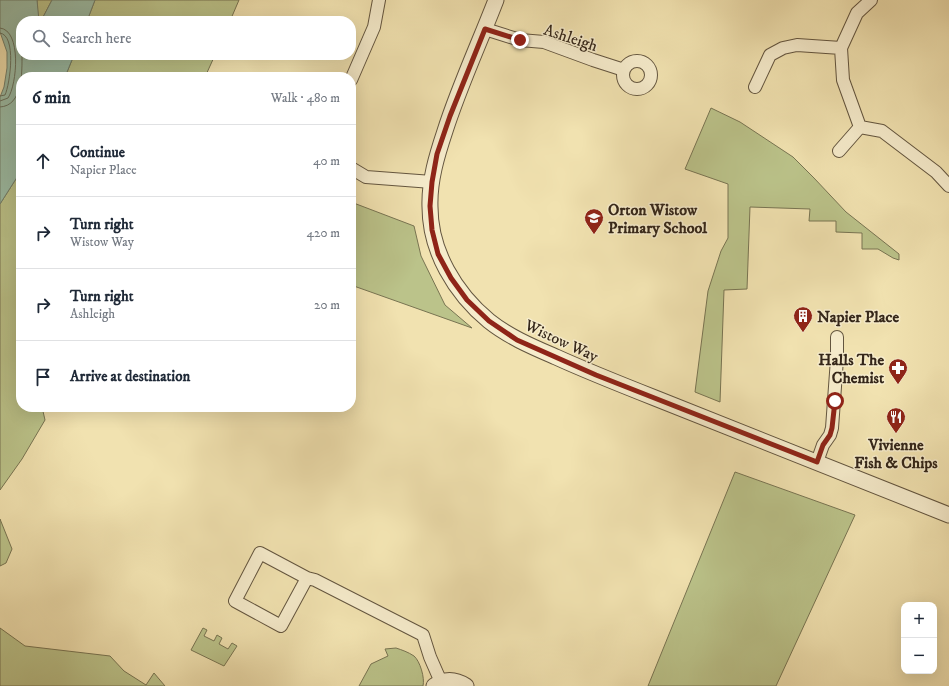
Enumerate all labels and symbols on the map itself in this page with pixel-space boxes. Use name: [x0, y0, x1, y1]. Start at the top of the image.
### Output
street label: Ashleigh: [541, 20, 601, 56]
route end: [511, 31, 529, 49]
place label: Orton Wistow Primary School: [608, 200, 708, 238]
school or university icon: Orton Wistow Primary School: [583, 207, 605, 235]
building icon: Napier Place: [792, 305, 814, 333]
place label: Napier Place: [817, 307, 899, 327]
street label: Wistow Way: [521, 315, 602, 367]
place label: Halls The Chemist: [818, 350, 885, 388]
pharmacy icon: Halls The Chemist: [887, 357, 909, 385]
route start: [826, 392, 844, 410]
restaurant icon: Vivienne Fish & Chips: [885, 406, 907, 434]
place label: Vivienne Fish & Chips: [854, 435, 938, 473]

